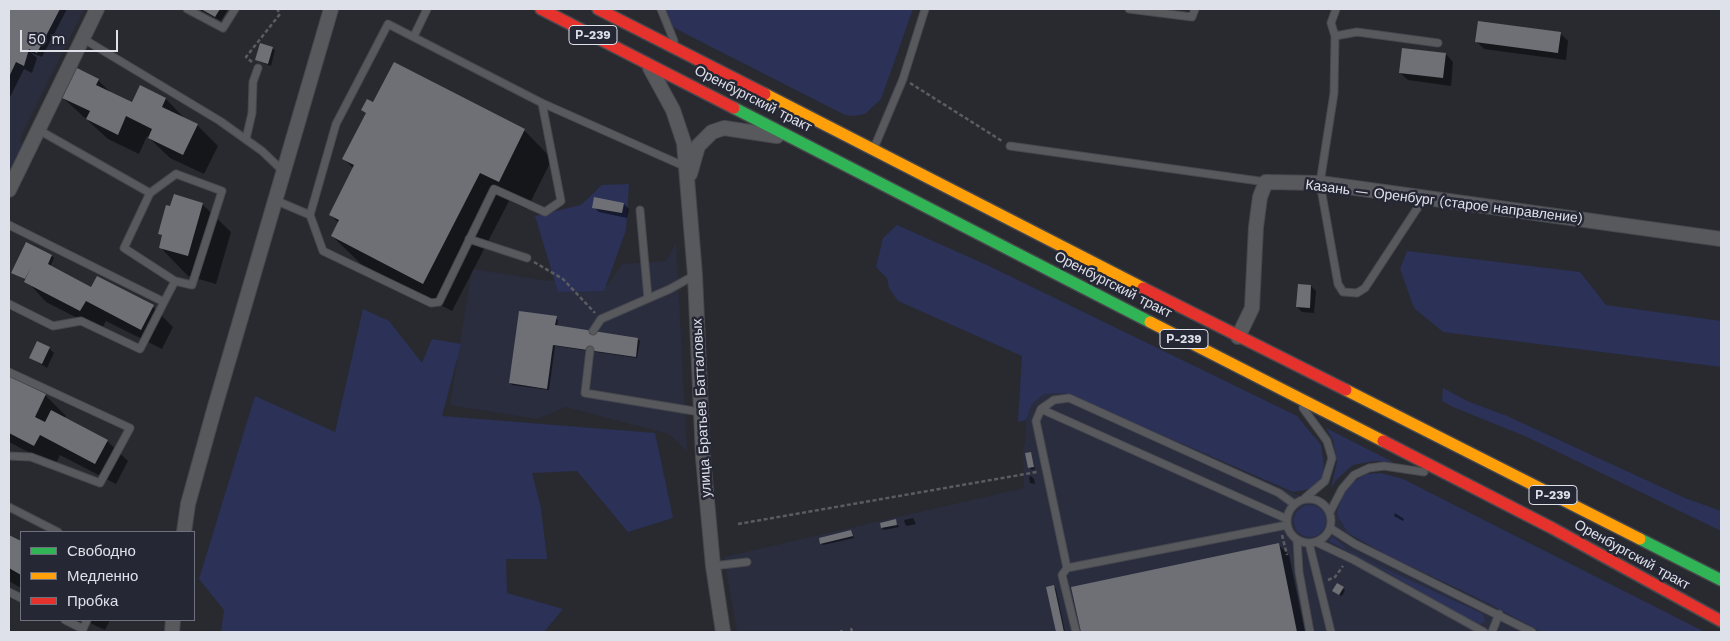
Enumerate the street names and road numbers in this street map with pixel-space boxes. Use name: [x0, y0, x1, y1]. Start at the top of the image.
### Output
road number: Р-239: [569, 26, 617, 44]
street label: Оренбургский тракт: [691, 62, 815, 136]
street label: Казань — Оренбург (старое направление): [1304, 177, 1584, 227]
street label: Оренбургский тракт: [1051, 248, 1175, 322]
street label: улица Братьев Батталовых: [689, 318, 715, 498]
road number: Р-239: [1160, 329, 1208, 348]
road number: Р-239: [1529, 486, 1577, 504]
street label: Оренбургский тракт: [1571, 516, 1693, 594]

